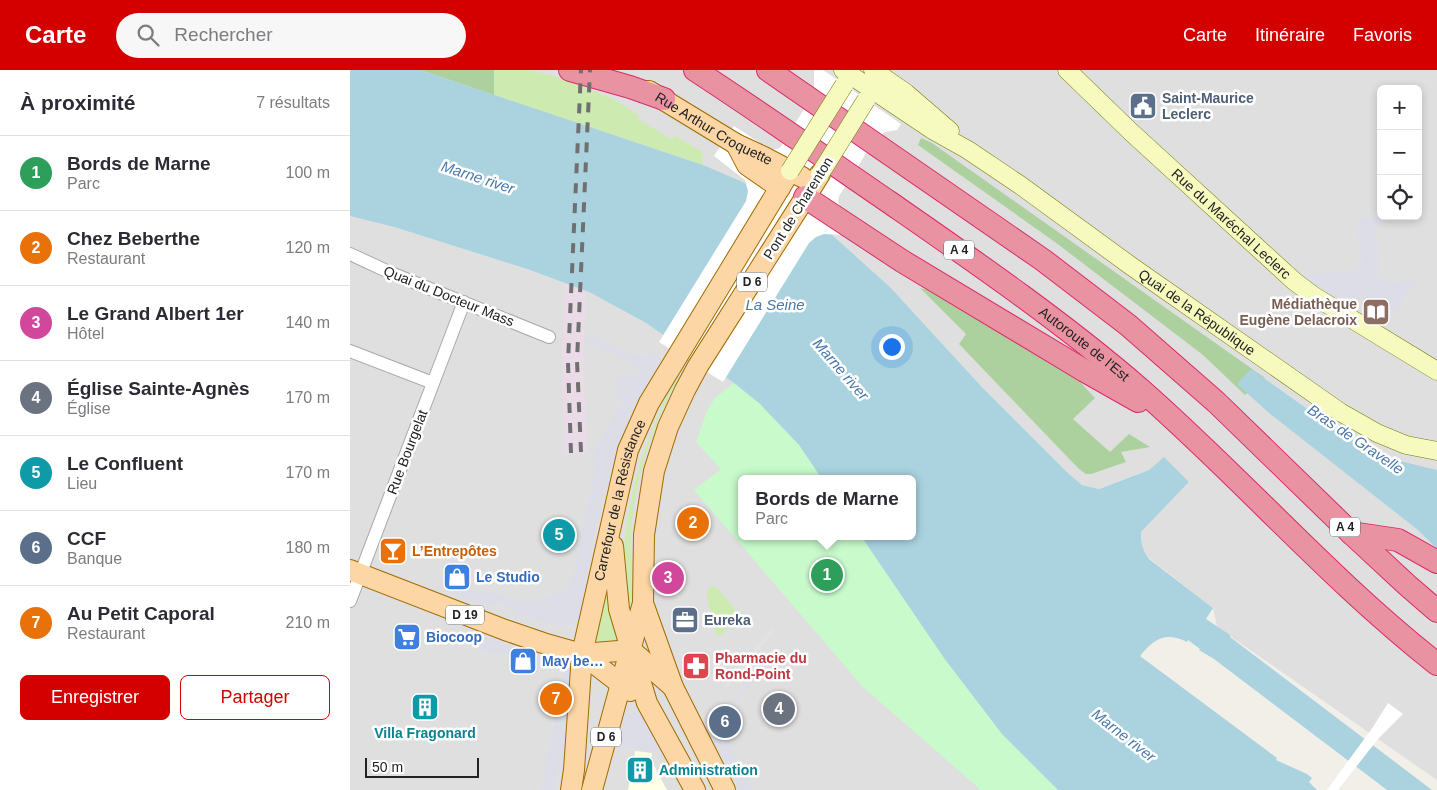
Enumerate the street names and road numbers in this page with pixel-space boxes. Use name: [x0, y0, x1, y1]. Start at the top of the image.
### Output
street label: Rue Arthur Croquette: [652, 89, 775, 168]
street label: Pont de Charenton: [760, 154, 836, 262]
street label: Rue du Maréchal Leclerc: [1168, 165, 1294, 282]
road number: A 4: [944, 240, 974, 260]
street label: Quai du Docteur Mass: [381, 262, 517, 330]
street label: Quai de la République: [1135, 266, 1259, 358]
road number: D 6: [737, 272, 767, 292]
street label: Autoroute de l’Est: [1036, 303, 1133, 384]
street label: Rue Bourgelat: [383, 407, 431, 497]
street label: Carrefour de la Résistance: [591, 417, 649, 582]
road number: A 4: [1330, 518, 1360, 537]
road number: D 19: [446, 606, 484, 624]
road number: D 6: [591, 728, 621, 746]

